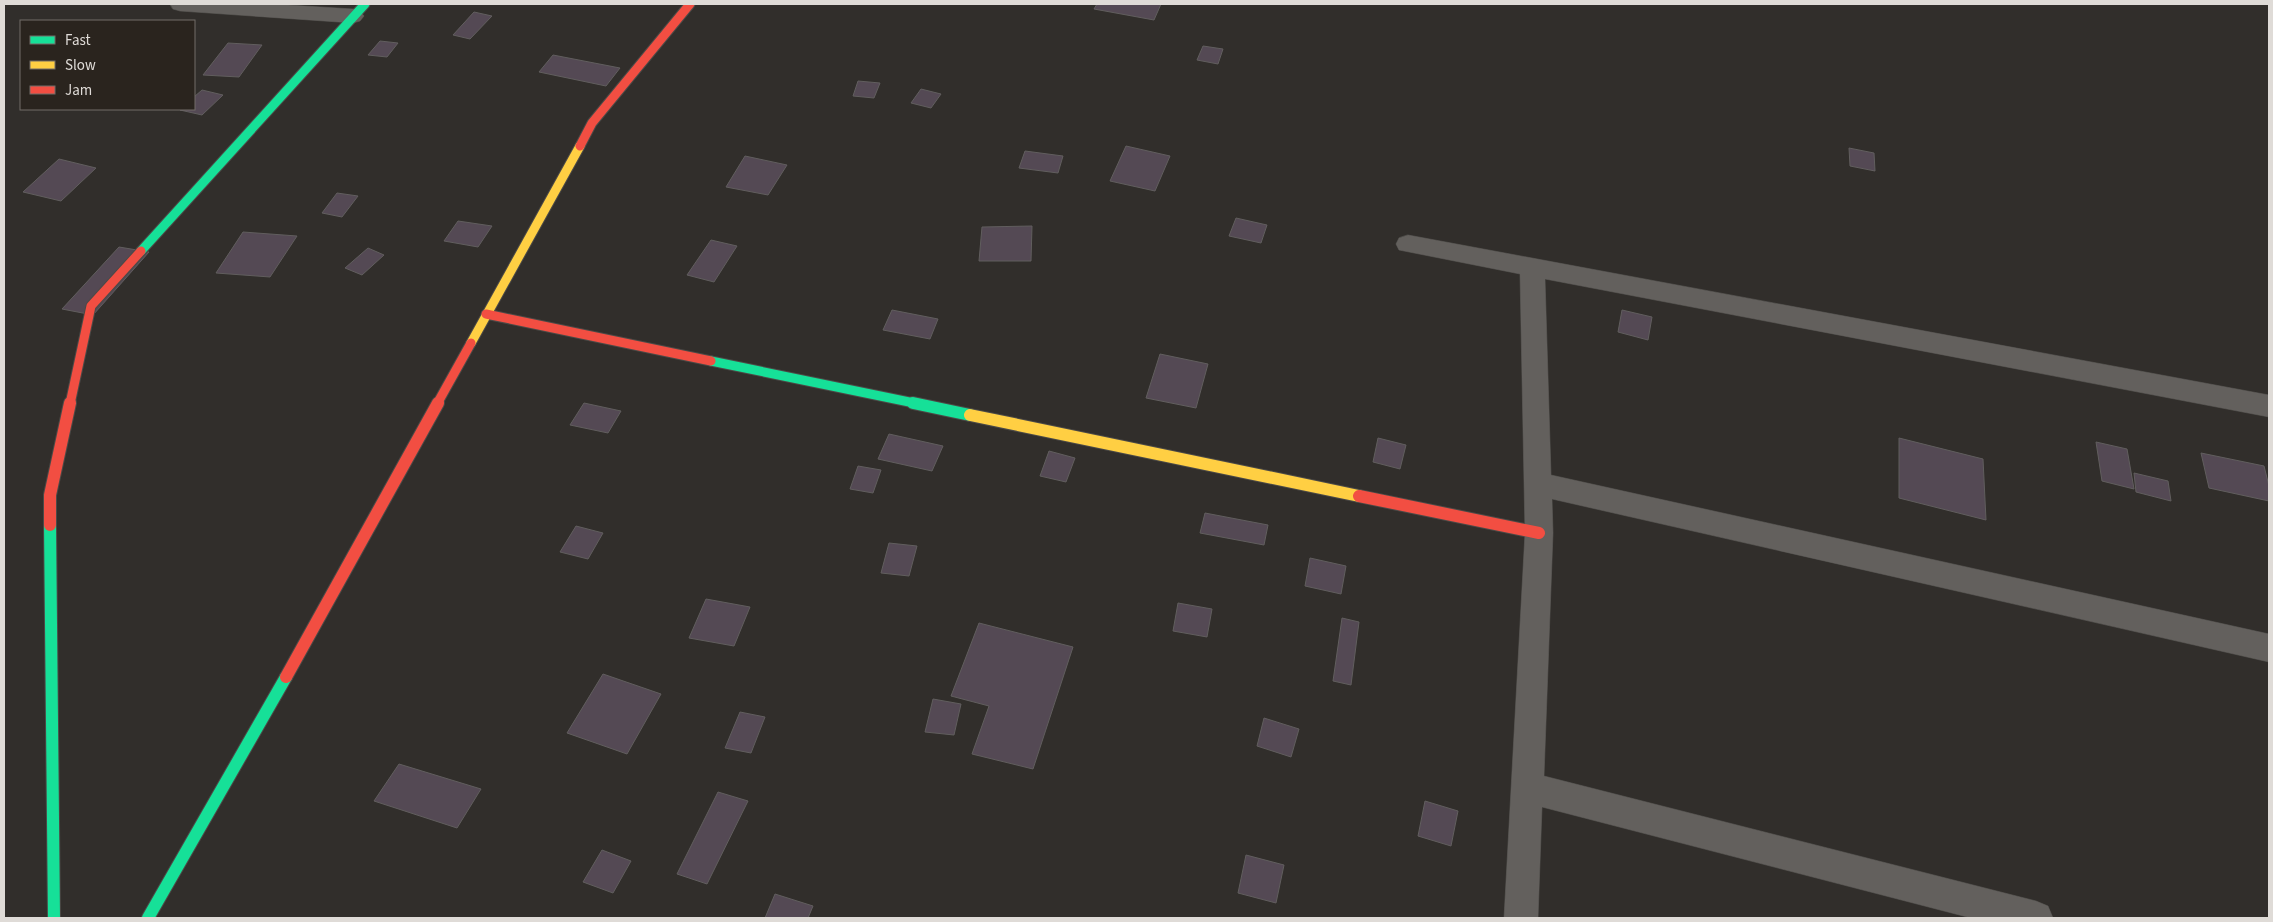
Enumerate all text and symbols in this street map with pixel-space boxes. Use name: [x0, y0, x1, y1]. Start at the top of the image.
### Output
legend: [20, 20, 195, 110]
text: Fast: [65, 30, 91, 51]
text: Slow: [65, 55, 96, 76]
text: Jam: [65, 80, 92, 101]

